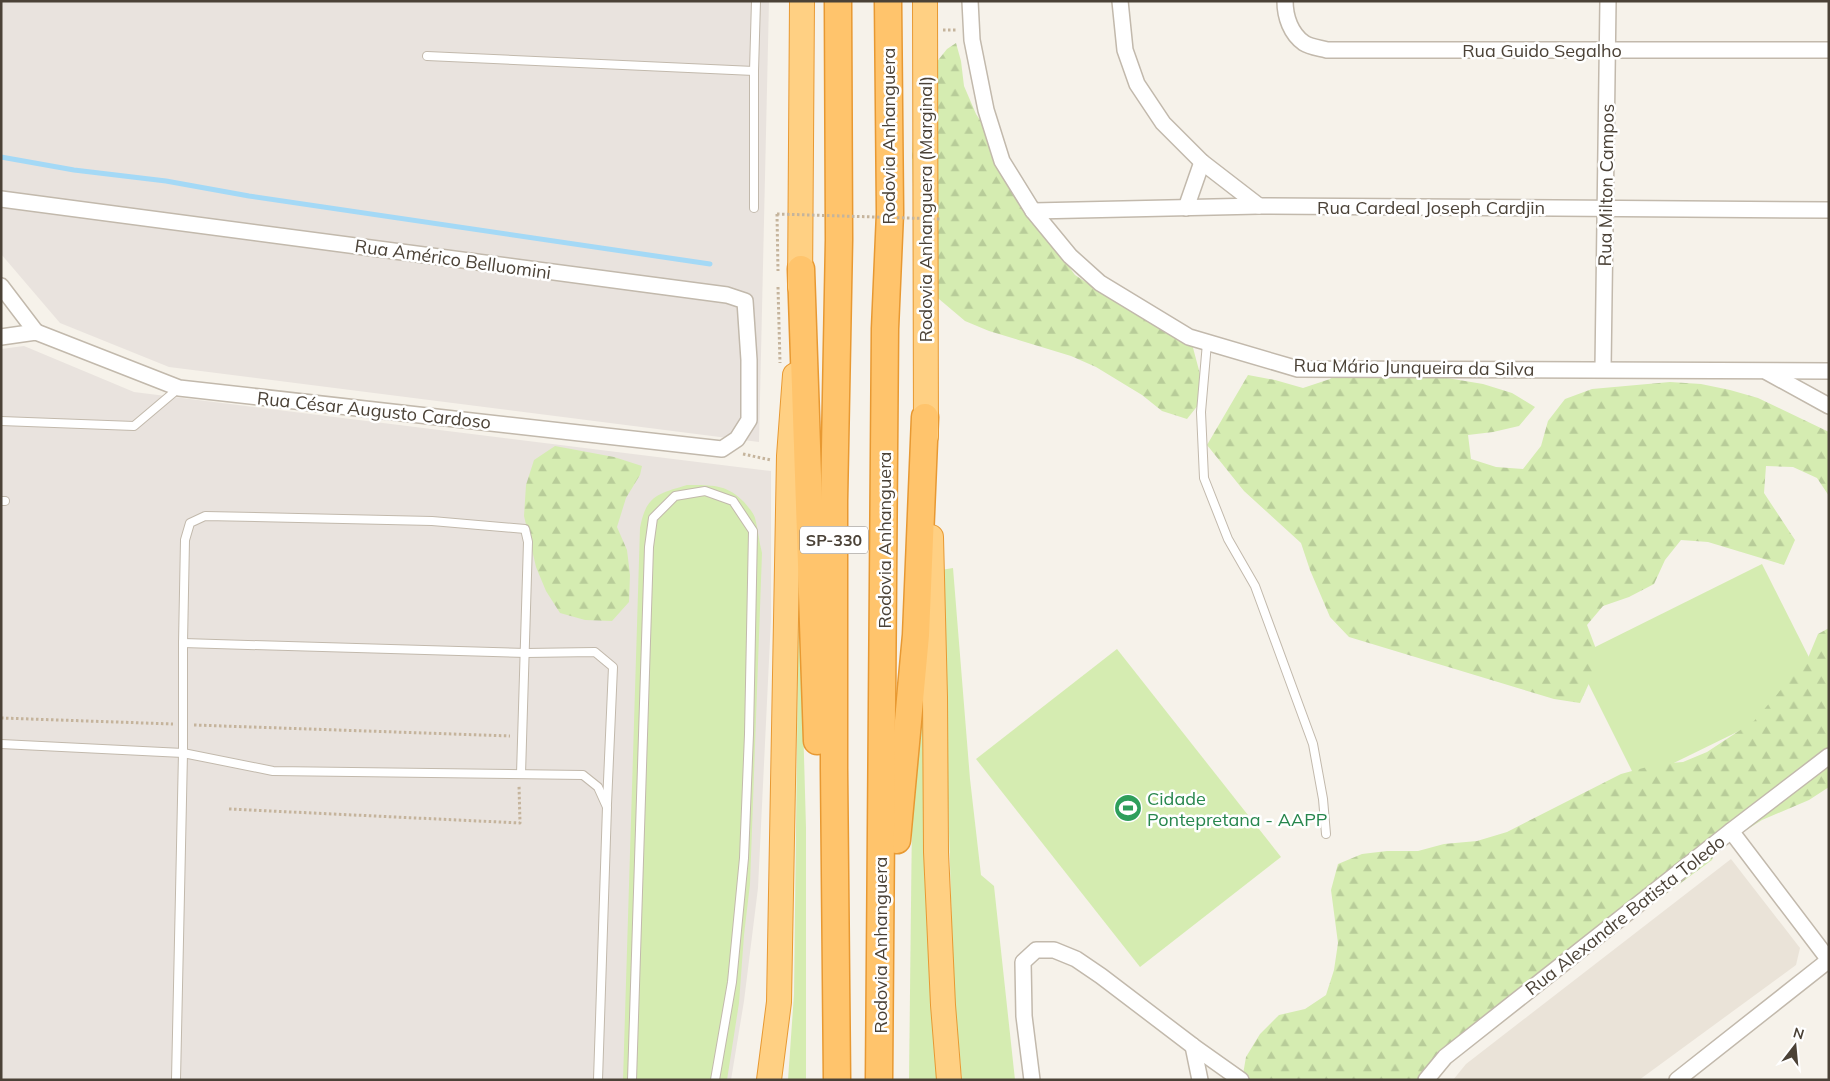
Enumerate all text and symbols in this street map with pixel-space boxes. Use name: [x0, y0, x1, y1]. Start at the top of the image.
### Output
street label: Rua Guido Segalho: [1462, 39, 1622, 62]
street label: Rodovia Anhanguera: [877, 48, 900, 224]
street label: Rodovia Anhanguera (Marginal): [914, 76, 937, 342]
street label: Rua Milton Campos: [1593, 103, 1619, 267]
street label: Rua Cardeal Joseph Cardjin: [1317, 196, 1545, 219]
street label: Rua Américo Belluomini: [353, 234, 553, 284]
street label: Rua Mário Junqueira da Silva: [1293, 353, 1535, 381]
street label: Rua César Augusto Cardoso: [256, 386, 492, 434]
street label: Rodovia Anhanguera: [873, 452, 896, 628]
road number: SP-330: [800, 526, 868, 554]
place label: Cidade Pontepretana - AAPP: [1147, 787, 1328, 831]
sports icon: Cidade Pontepretana - AAPP: [1113, 793, 1143, 823]
street label: Rua Alexandre Batista Toledo: [1520, 830, 1730, 1000]
street label: Rodovia Anhanguera: [869, 857, 892, 1033]
north arrow: [1770, 1021, 1820, 1071]
text: N: [1791, 1023, 1806, 1044]

